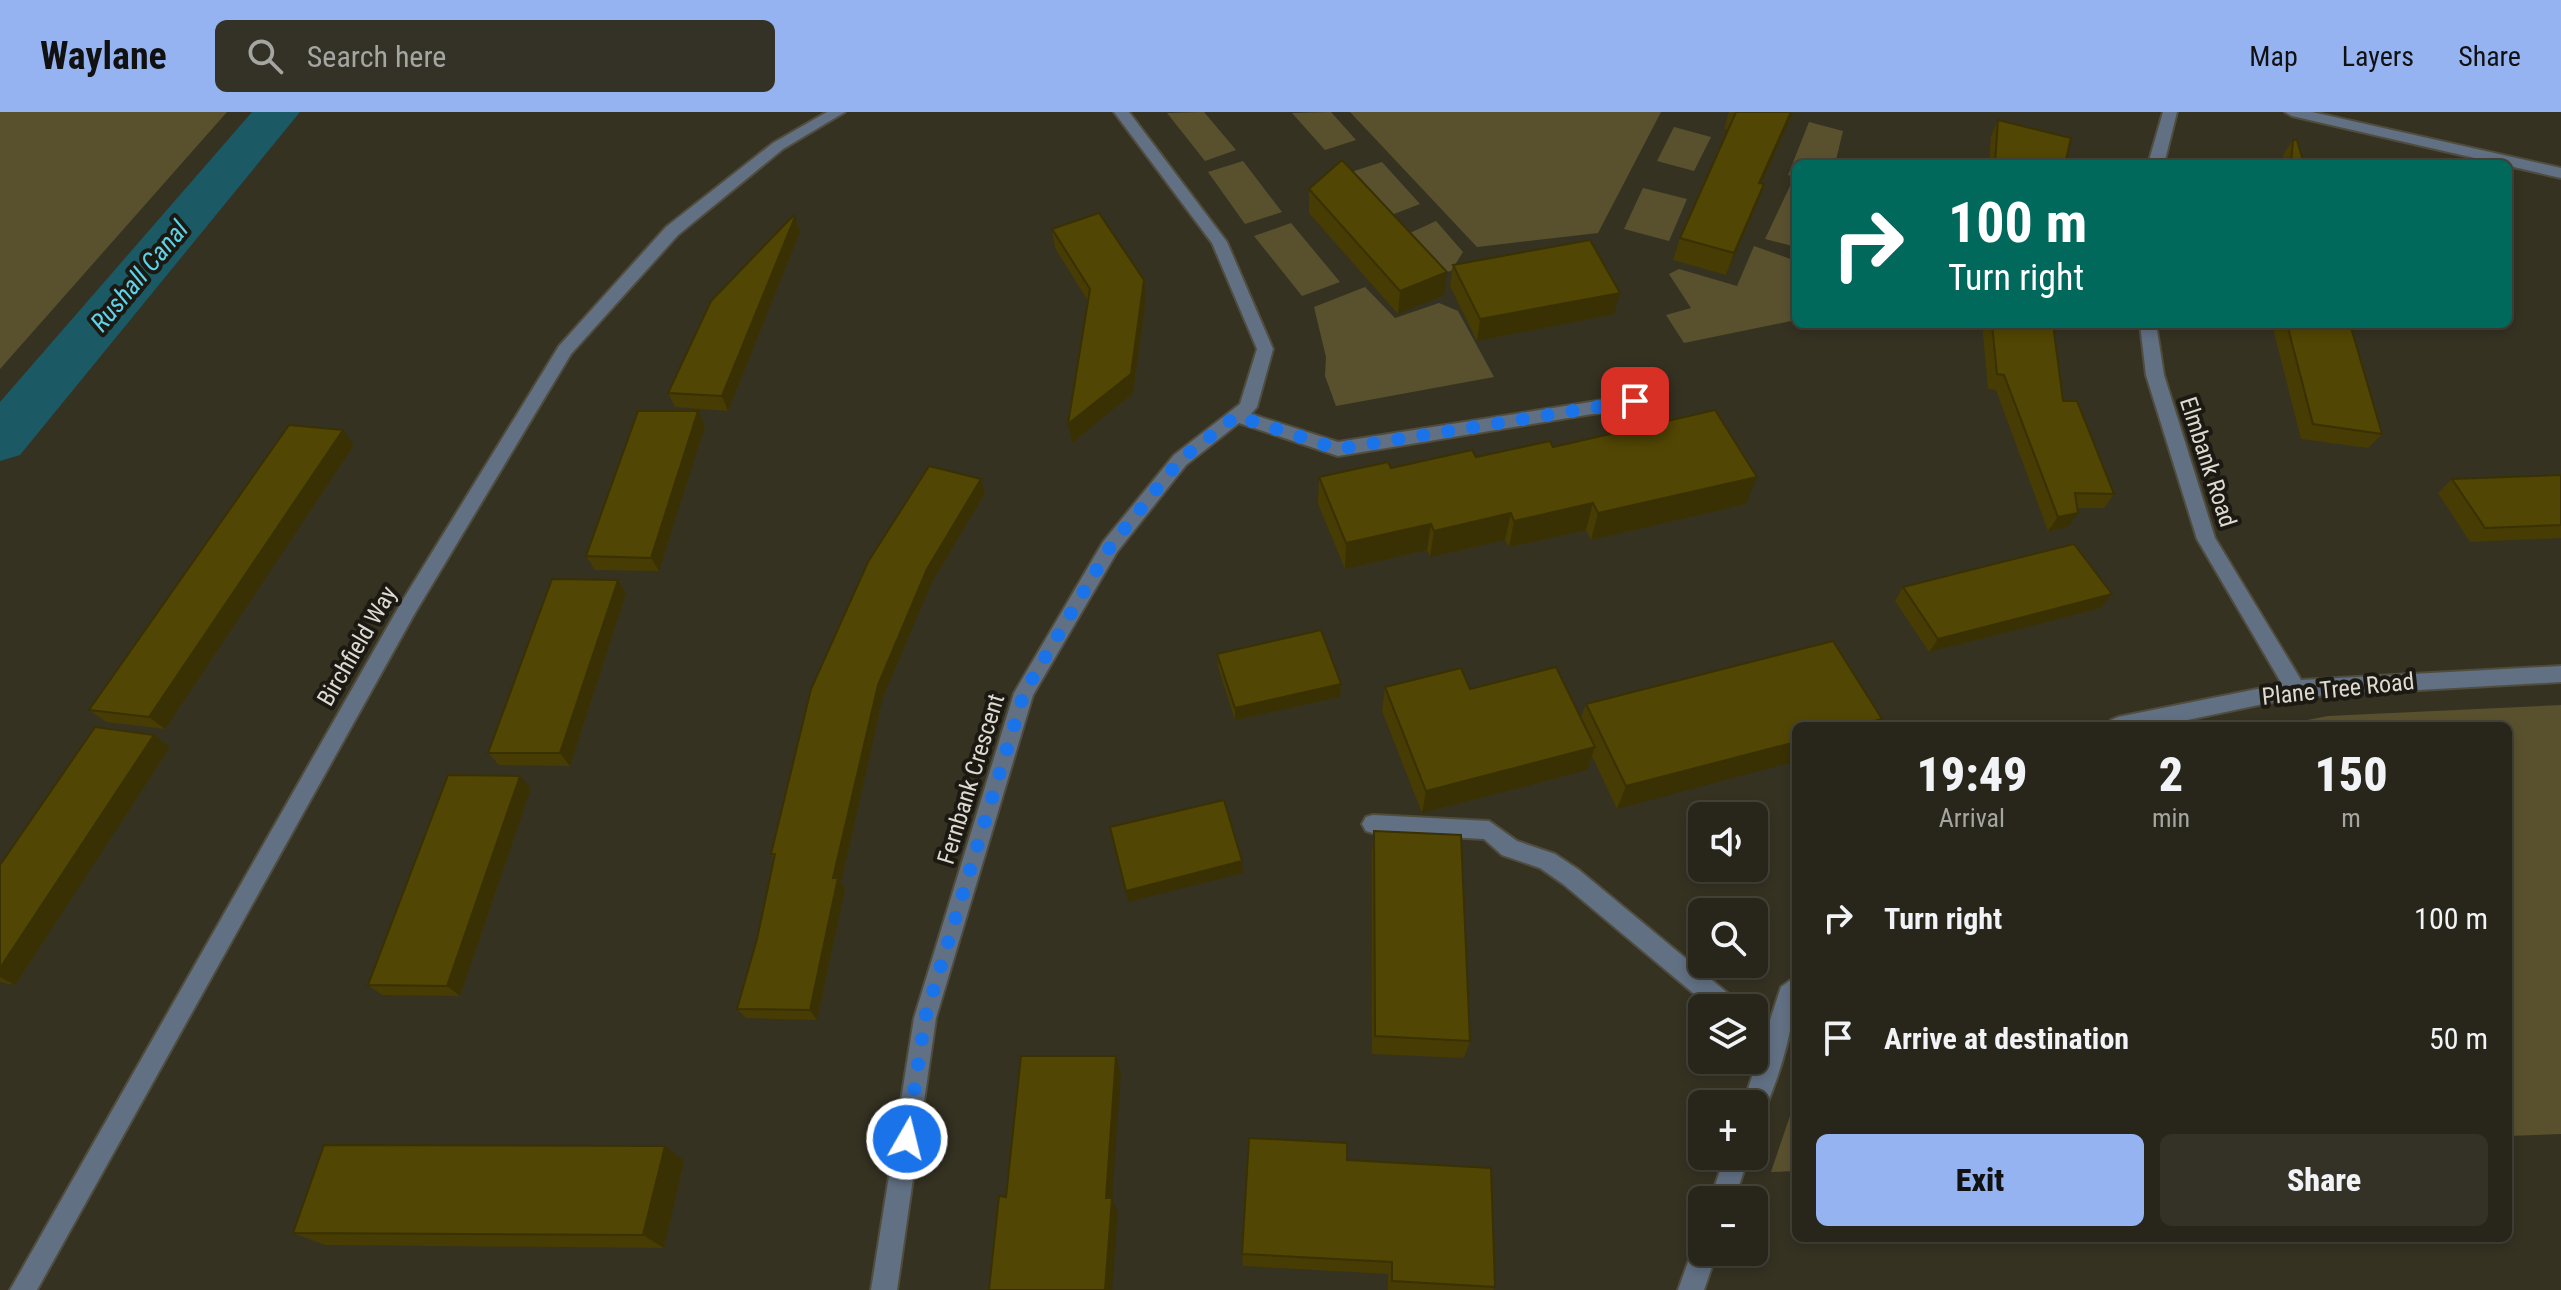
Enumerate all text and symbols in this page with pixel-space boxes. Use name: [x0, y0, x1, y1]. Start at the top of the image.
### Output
search box: [215, 20, 775, 92]
text: Waylane: [40, 34, 167, 78]
icon: search: [243, 34, 287, 78]
text: Search here: [307, 39, 446, 74]
text: Map: [2249, 40, 2298, 73]
text: Layers: [2342, 40, 2414, 73]
text: Share: [2458, 40, 2521, 73]
text: 100 m: [1948, 190, 2087, 256]
icon: right: [1816, 192, 1920, 296]
water label: Rushall Canal: [84, 214, 195, 337]
text: Turn right: [1948, 257, 2084, 299]
pin: [1601, 367, 1669, 435]
icon: arrive: [1613, 379, 1657, 423]
street label: Elmbank Road: [2174, 393, 2242, 531]
street label: Birchfield Way: [311, 581, 403, 711]
street label: Plane Tree Road: [2260, 667, 2416, 711]
street label: Fernbank Crescent: [932, 690, 1010, 868]
text: 19:49: [1916, 746, 2028, 803]
text: 2: [2159, 746, 2183, 803]
text: 150: [2314, 746, 2388, 803]
map controls: [1688, 802, 1768, 1266]
button: sound: [1688, 802, 1768, 882]
text: Arrival: [1939, 803, 2005, 833]
text: min: [2152, 803, 2190, 833]
text: m: [2341, 803, 2361, 833]
icon: right: [1816, 896, 1860, 940]
button: search: [1688, 898, 1768, 978]
text: Turn right: [1884, 901, 2002, 936]
text: 100 m: [2414, 901, 2488, 936]
button: layers: [1688, 994, 1768, 1074]
icon: arrive: [1816, 1016, 1860, 1060]
text: Arrive at destination: [1884, 1021, 2129, 1056]
text: 50 m: [2429, 1021, 2488, 1056]
button: +: [1688, 1090, 1768, 1170]
position arrow: [865, 1097, 949, 1181]
button: Exit: [1816, 1134, 2144, 1226]
button: Share: [2160, 1134, 2488, 1226]
button: −: [1688, 1186, 1768, 1266]

